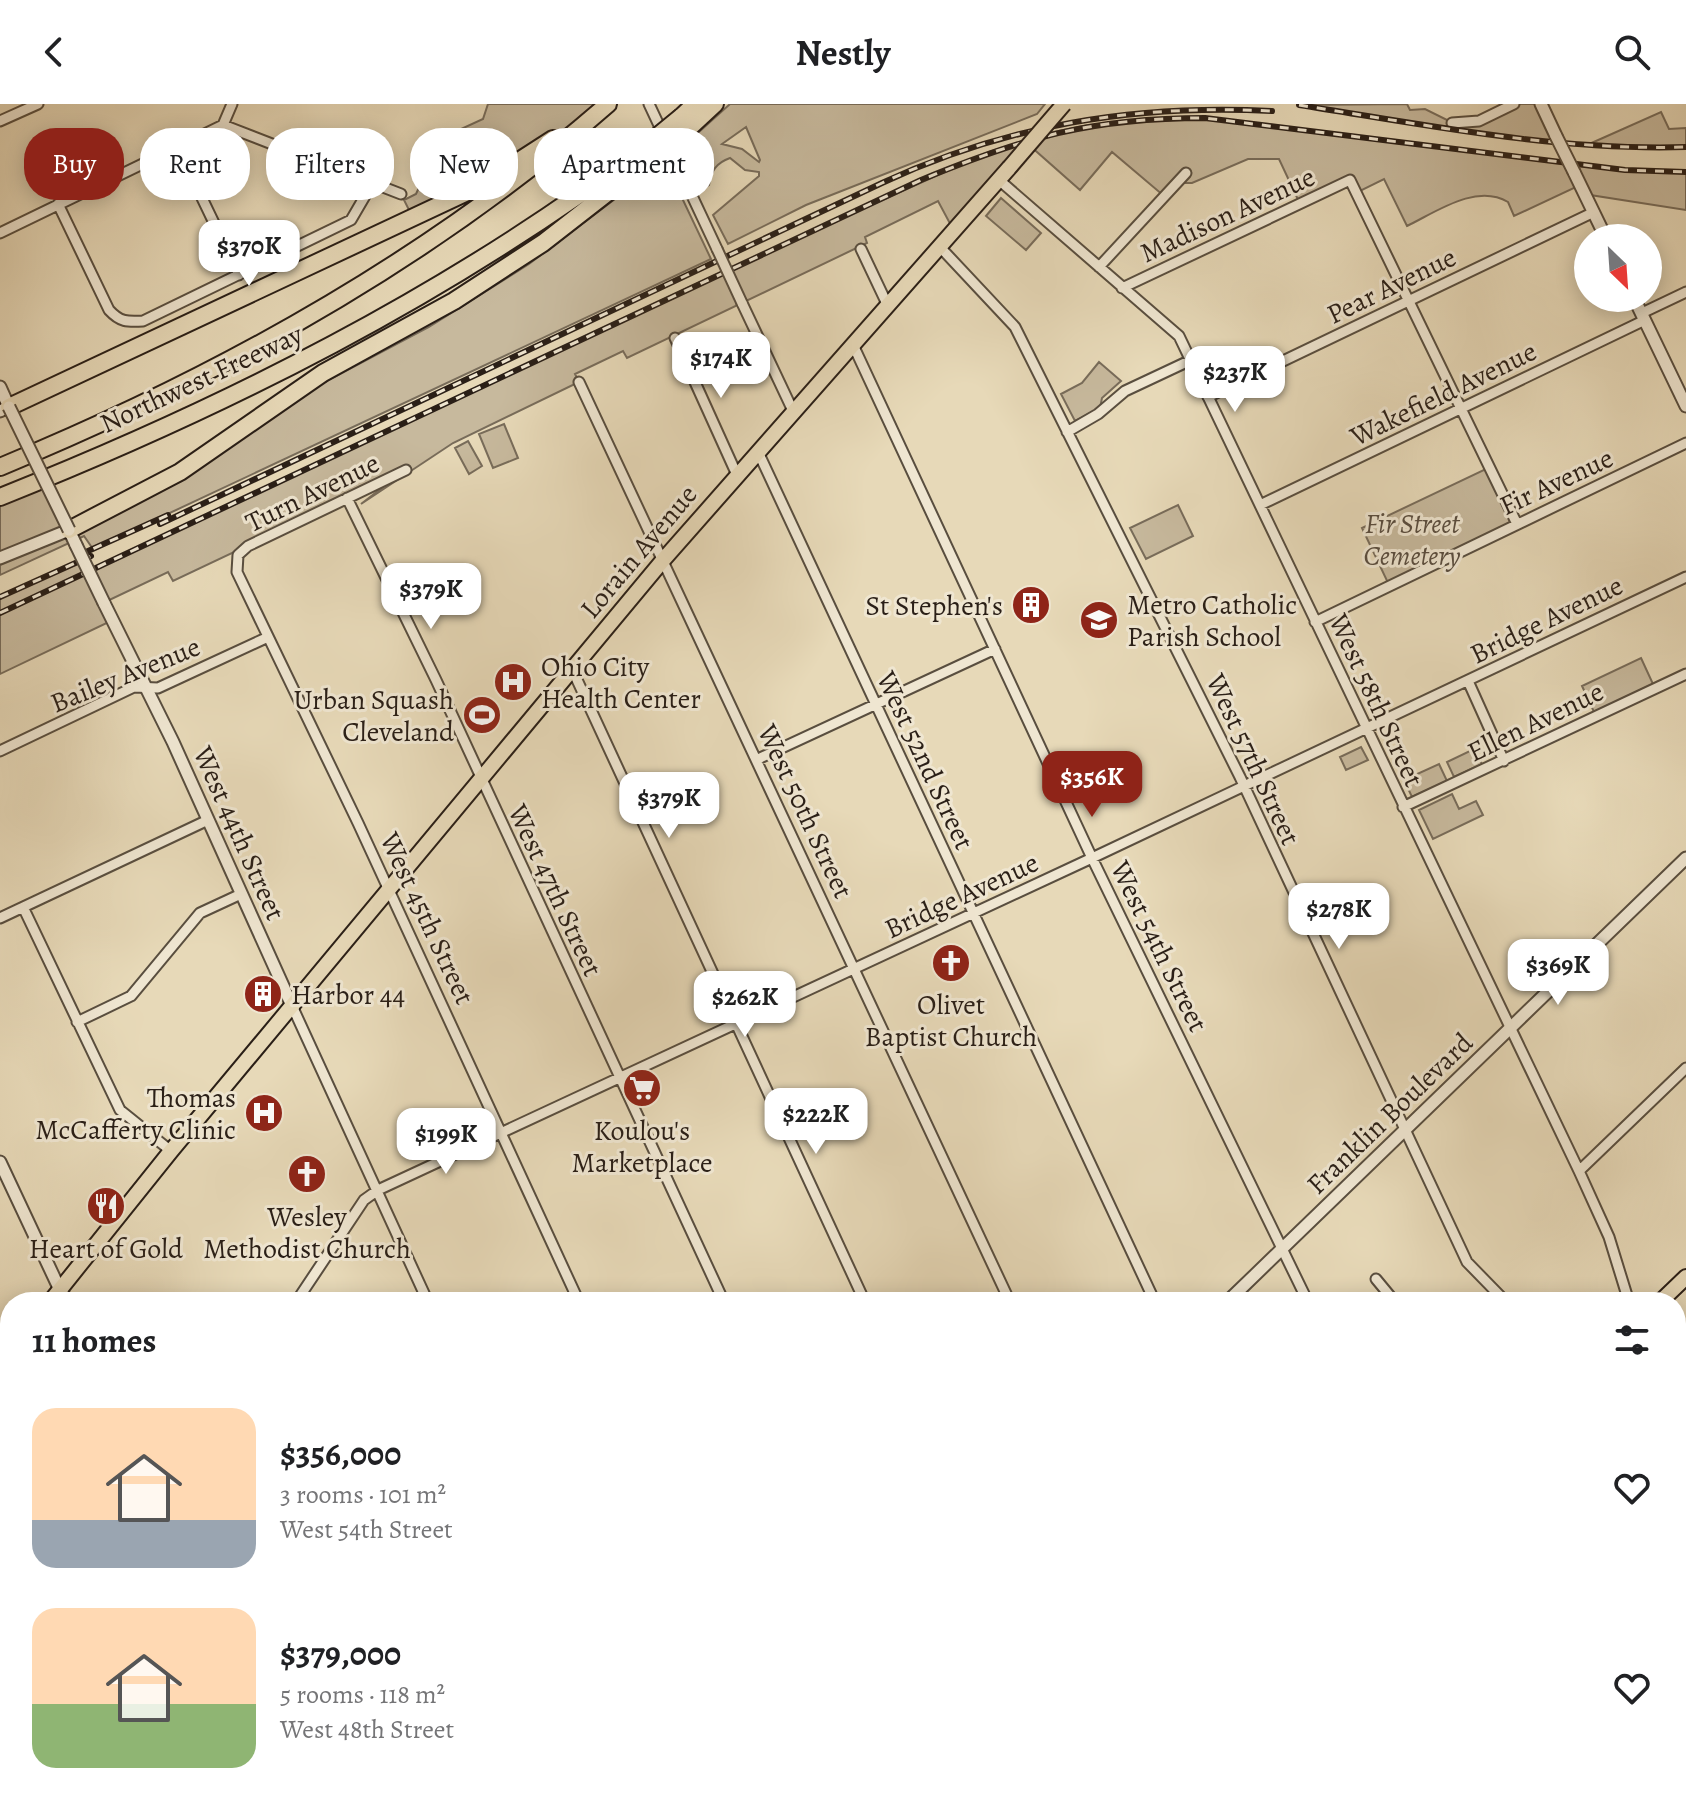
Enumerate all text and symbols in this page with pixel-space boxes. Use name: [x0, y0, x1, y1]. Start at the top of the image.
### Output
text: Nestly: [796, 28, 890, 77]
icon: back: [32, 30, 76, 74]
icon: search: [1610, 30, 1654, 74]
chip: Buy: [24, 128, 124, 200]
chip: Rent: [140, 128, 250, 200]
chip: Filters: [266, 128, 394, 200]
chip: New: [410, 128, 518, 200]
chip: Apartment: [534, 128, 714, 200]
street label: Madison Avenue: [1134, 158, 1321, 272]
pin: $370K: [193, 220, 305, 288]
north arrow: [1574, 224, 1662, 312]
map controls: [1574, 224, 1662, 312]
text: $370K: [217, 228, 281, 263]
street label: Pear Avenue: [1320, 238, 1462, 334]
street label: Northwest Freeway: [94, 315, 309, 442]
pin: $174K: [665, 332, 777, 400]
street label: Wakefield Avenue: [1343, 332, 1543, 456]
text: $174K: [690, 340, 752, 375]
pin: $237K: [1179, 346, 1291, 414]
text: $237K: [1203, 354, 1267, 389]
street label: Fir Avenue: [1493, 439, 1619, 525]
street label: Turn Avenue: [239, 444, 386, 542]
street label: Lorain Avenue: [572, 477, 706, 627]
park label: Fir Street Cemetery: [1363, 505, 1461, 575]
pin: $379K: [375, 563, 487, 631]
street label: Bridge Avenue: [1464, 567, 1629, 673]
text: $379K: [399, 571, 463, 606]
building icon: St Stephen's: [1010, 584, 1052, 626]
place label: Metro Catholic Parish School: [1127, 586, 1297, 656]
place label: St Stephen's: [865, 587, 1003, 625]
school or university icon: Metro Catholic Parish School: [1078, 599, 1120, 641]
street label: West 58th Street: [1319, 607, 1433, 793]
street label: Bailey Avenue: [45, 628, 206, 722]
place label: Ohio City Health Center: [541, 648, 701, 718]
hospital icon: Ohio City Health Center: [492, 661, 534, 703]
street label: West 52nd Street: [867, 664, 983, 856]
street label: West 57th Street: [1196, 667, 1309, 851]
street label: Ellen Avenue: [1461, 673, 1610, 771]
place label: Urban Squash Cleveland: [293, 681, 455, 751]
sports icon: Urban Squash Cleveland: [461, 694, 503, 736]
street label: West 50th Street: [748, 717, 862, 905]
street label: West 44th Street: [183, 740, 294, 926]
pin: $356K: [1036, 751, 1148, 819]
text: $356K: [1060, 759, 1124, 794]
pin: $379K: [613, 772, 725, 840]
text: $379K: [637, 780, 701, 815]
street label: West 47th Street: [498, 797, 612, 983]
street label: West 45th Street: [370, 825, 484, 1011]
street label: Bridge Avenue: [878, 844, 1044, 948]
street label: West 54th Street: [1101, 854, 1217, 1038]
pin: $278K: [1283, 883, 1395, 951]
text: $278K: [1306, 891, 1372, 926]
pin: $369K: [1502, 939, 1614, 1007]
church icon: Olivet Baptist Church: [930, 942, 972, 984]
text: $369K: [1526, 947, 1590, 982]
pin: $262K: [689, 971, 801, 1039]
building icon: Harbor 44: [242, 973, 284, 1015]
place label: Harbor 44: [291, 976, 405, 1014]
text: $262K: [712, 979, 778, 1014]
place label: Olivet Baptist Church: [865, 986, 1037, 1056]
street label: Franklin Boulevard: [1298, 1024, 1482, 1203]
supermarket icon: Koulou's Marketplace: [621, 1067, 663, 1109]
place label: Thomas McCafferty Clinic: [35, 1079, 236, 1149]
pin: $222K: [760, 1088, 872, 1156]
hospital icon: Thomas McCafferty Clinic: [243, 1092, 285, 1134]
text: $222K: [783, 1096, 849, 1131]
pin: $199K: [390, 1108, 502, 1176]
place label: Koulou's Marketplace: [571, 1112, 713, 1182]
text: $199K: [415, 1116, 477, 1151]
church icon: Wesley Methodist Church: [286, 1153, 328, 1195]
restaurant icon: Heart of Gold: [85, 1185, 127, 1227]
place label: Wesley Methodist Church: [203, 1198, 411, 1268]
place label: Heart of Gold: [29, 1230, 184, 1268]
text: 11 homes: [32, 1317, 156, 1364]
icon: filters: [1610, 1318, 1654, 1362]
text: $356,000: [280, 1430, 401, 1477]
icon: home: [96, 1440, 192, 1536]
icon: heart: [1610, 1466, 1654, 1510]
text: 3 rooms · 101 m²: [280, 1477, 446, 1512]
text: West 54th Street: [280, 1512, 453, 1547]
text: $379,000: [280, 1630, 401, 1677]
icon: home: [96, 1640, 192, 1736]
icon: heart: [1610, 1666, 1654, 1710]
text: 5 rooms · 118 m²: [280, 1677, 445, 1712]
text: West 48th Street: [280, 1712, 454, 1747]

